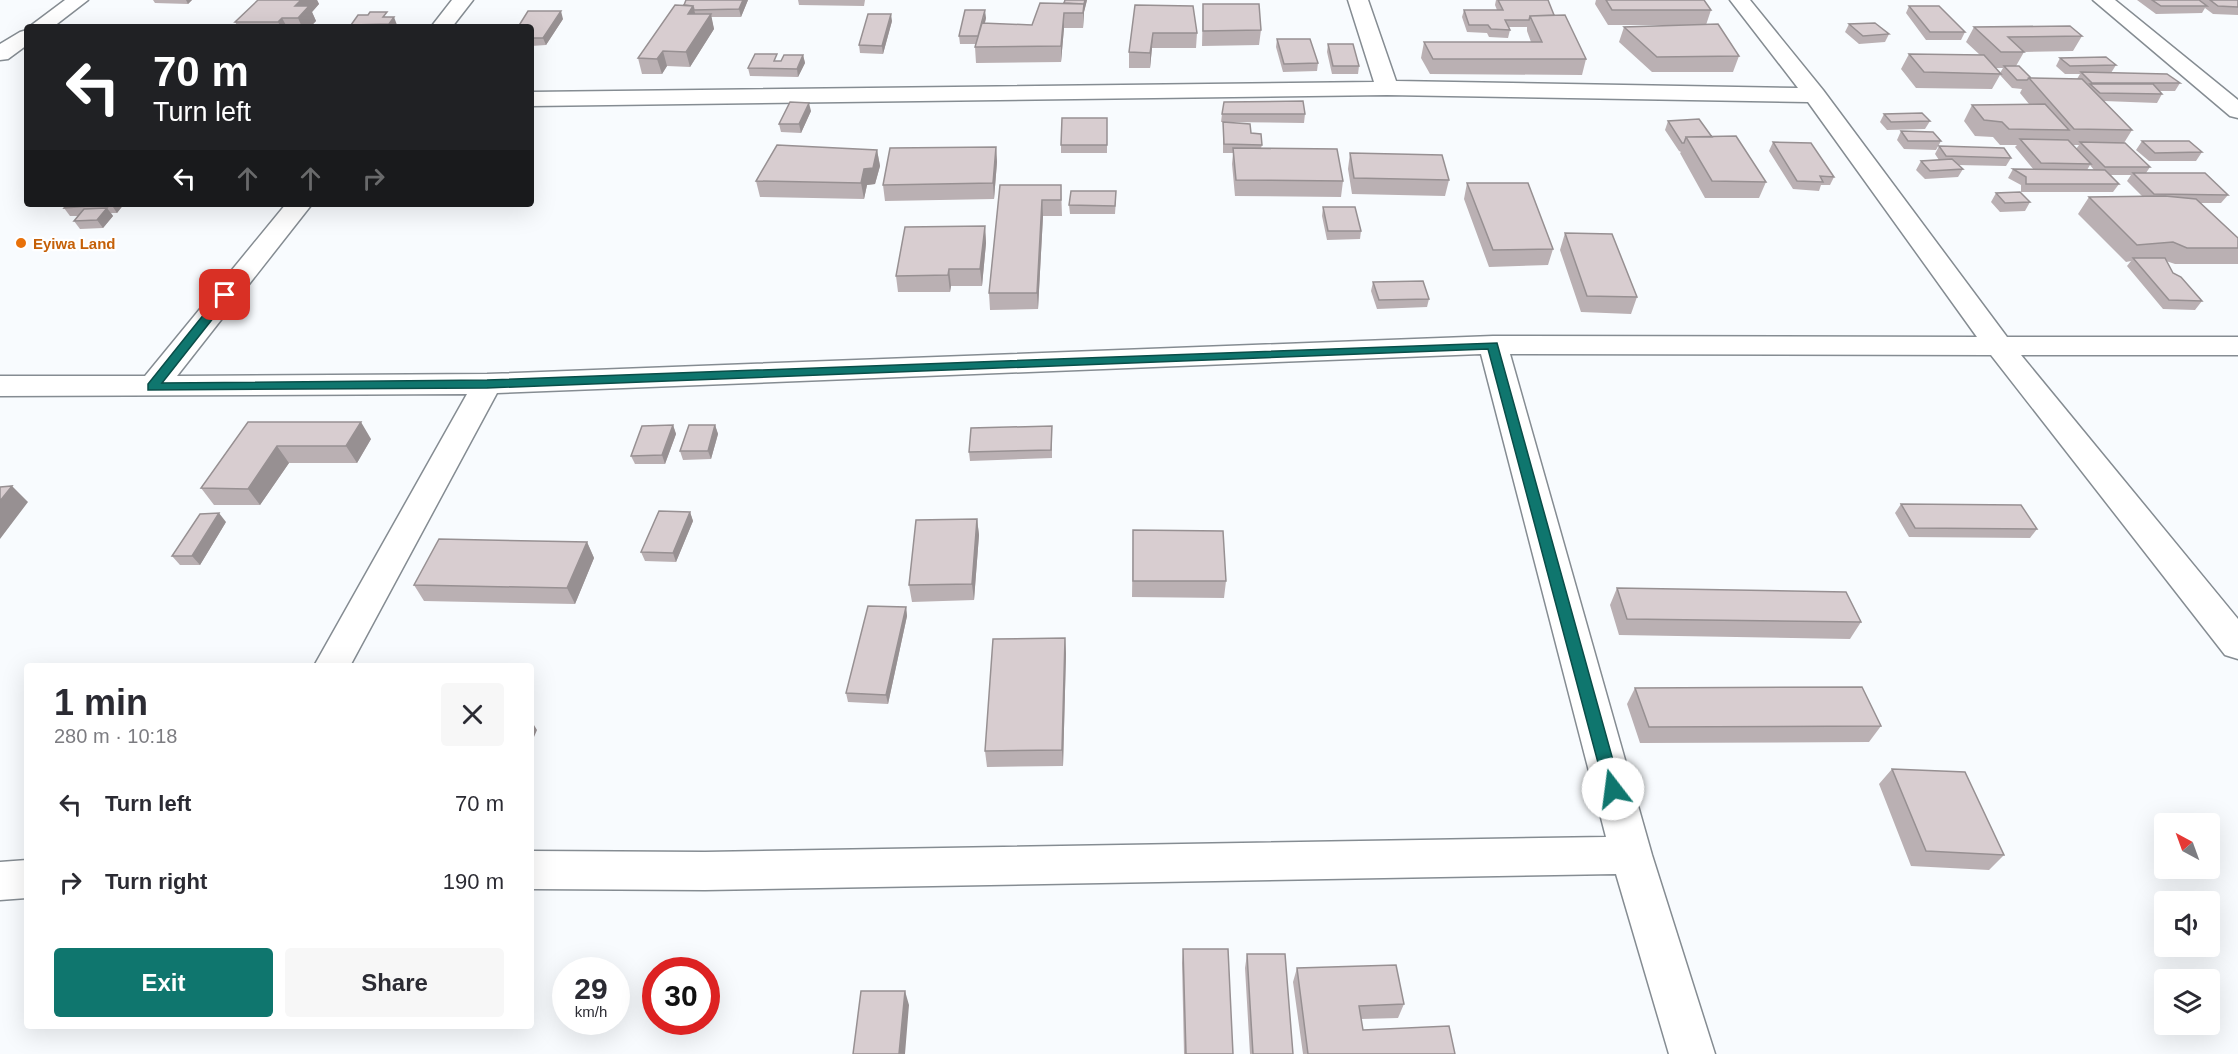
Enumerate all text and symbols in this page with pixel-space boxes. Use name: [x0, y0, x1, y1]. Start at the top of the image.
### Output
icon: left: [54, 48, 132, 126]
text: 70 m: [153, 48, 249, 95]
text: Turn left: [153, 97, 251, 127]
icon: left: [168, 162, 201, 195]
icon: ahead: [231, 162, 264, 195]
icon: ahead: [294, 162, 327, 195]
icon: right: [357, 162, 390, 195]
place label: Eyiwa Land: [33, 235, 116, 252]
marker: Eyiwa Land: [14, 236, 28, 250]
pin: [199, 269, 250, 320]
icon: arrive: [208, 278, 241, 311]
text: 1 min: [54, 682, 148, 723]
button: close: [441, 683, 504, 746]
text: 280 m · 10:18: [54, 725, 177, 747]
position arrow: [1581, 757, 1645, 821]
icon: left: [54, 788, 87, 821]
text: Turn left: [105, 791, 191, 816]
text: 70 m: [455, 791, 504, 816]
north arrow: [2154, 813, 2220, 879]
map controls: [2154, 813, 2220, 1035]
icon: right: [54, 866, 87, 899]
text: Turn right: [105, 869, 207, 894]
text: 190 m: [443, 869, 504, 894]
button: sound: [2154, 891, 2220, 957]
button: Exit: [54, 948, 273, 1017]
button: Share: [285, 948, 504, 1017]
speed limit sign: 30: [642, 957, 720, 1035]
button: layers: [2154, 969, 2220, 1035]
text: 29: [574, 972, 608, 1005]
text: km/h: [575, 1003, 607, 1020]

